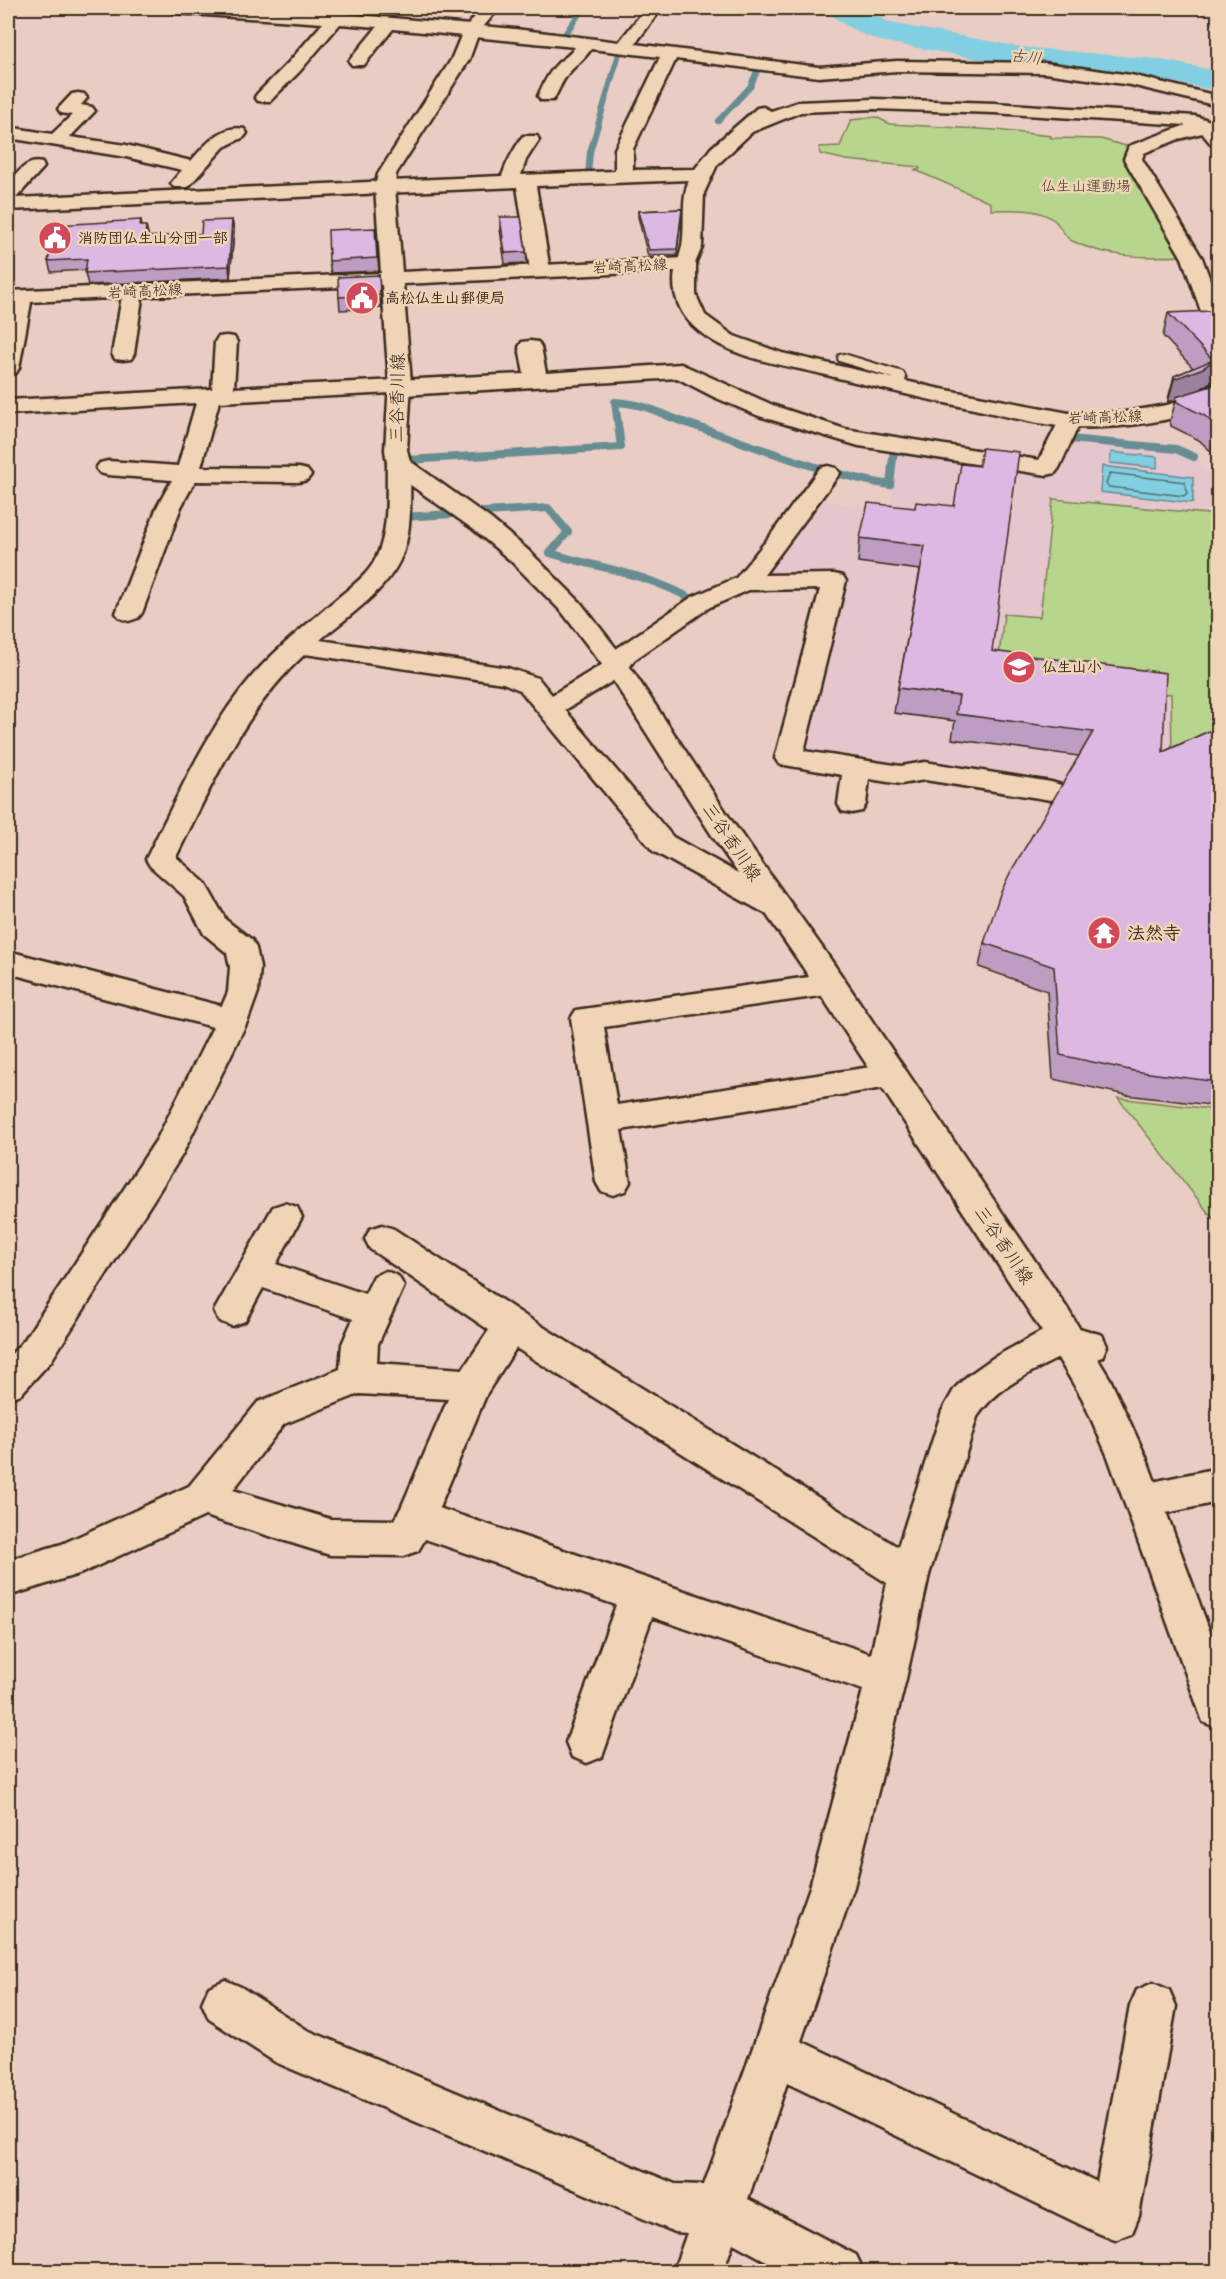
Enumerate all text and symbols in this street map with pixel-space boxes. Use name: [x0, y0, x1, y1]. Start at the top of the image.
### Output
water label: 古川: [1009, 43, 1043, 69]
park label: 仏生山運動場: [1041, 175, 1131, 196]
public building icon: 消防団仏生山分団一部: [37, 220, 73, 256]
place label: 消防団仏生山分団一部: [78, 227, 228, 248]
street label: 岩崎高松線: [592, 253, 668, 278]
street label: 岩崎高松線: [107, 278, 183, 303]
public building icon: 高松仏生山郵便局: [344, 280, 380, 316]
place label: 高松仏生山郵便局: [385, 287, 505, 308]
street label: 三谷香川線: [383, 353, 410, 443]
street label: 岩崎高松線: [1067, 405, 1143, 428]
school or university icon: 仏生山小: [1001, 649, 1037, 685]
place label: 仏生山小: [1042, 656, 1102, 677]
street label: 三谷香川線: [697, 797, 768, 886]
temple icon: 法然寺: [1086, 915, 1122, 951]
place label: 法然寺: [1127, 920, 1181, 945]
street label: 三谷香川線: [969, 1200, 1040, 1289]

